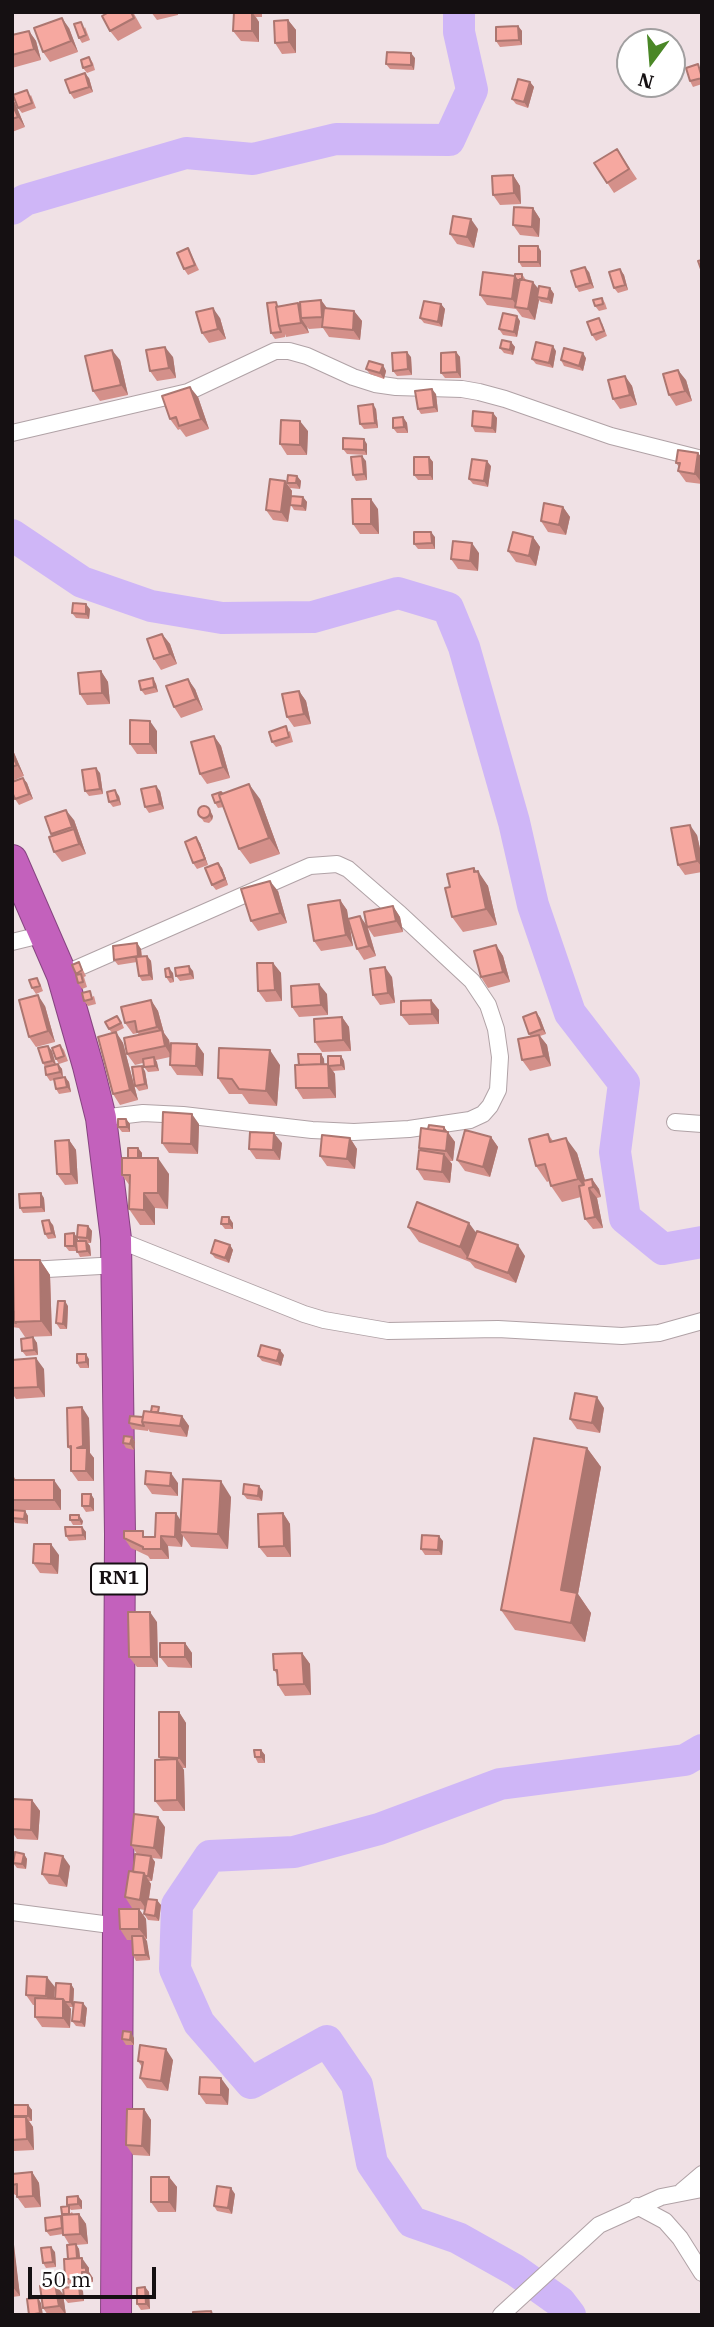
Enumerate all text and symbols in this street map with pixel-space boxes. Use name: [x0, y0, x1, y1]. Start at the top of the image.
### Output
north arrow: [616, 28, 686, 98]
text: N: [635, 68, 656, 95]
road number: RN1: [91, 1564, 147, 1595]
scale bar: [32, 2254, 159, 2298]
text: 50 m: [41, 2265, 91, 2293]

